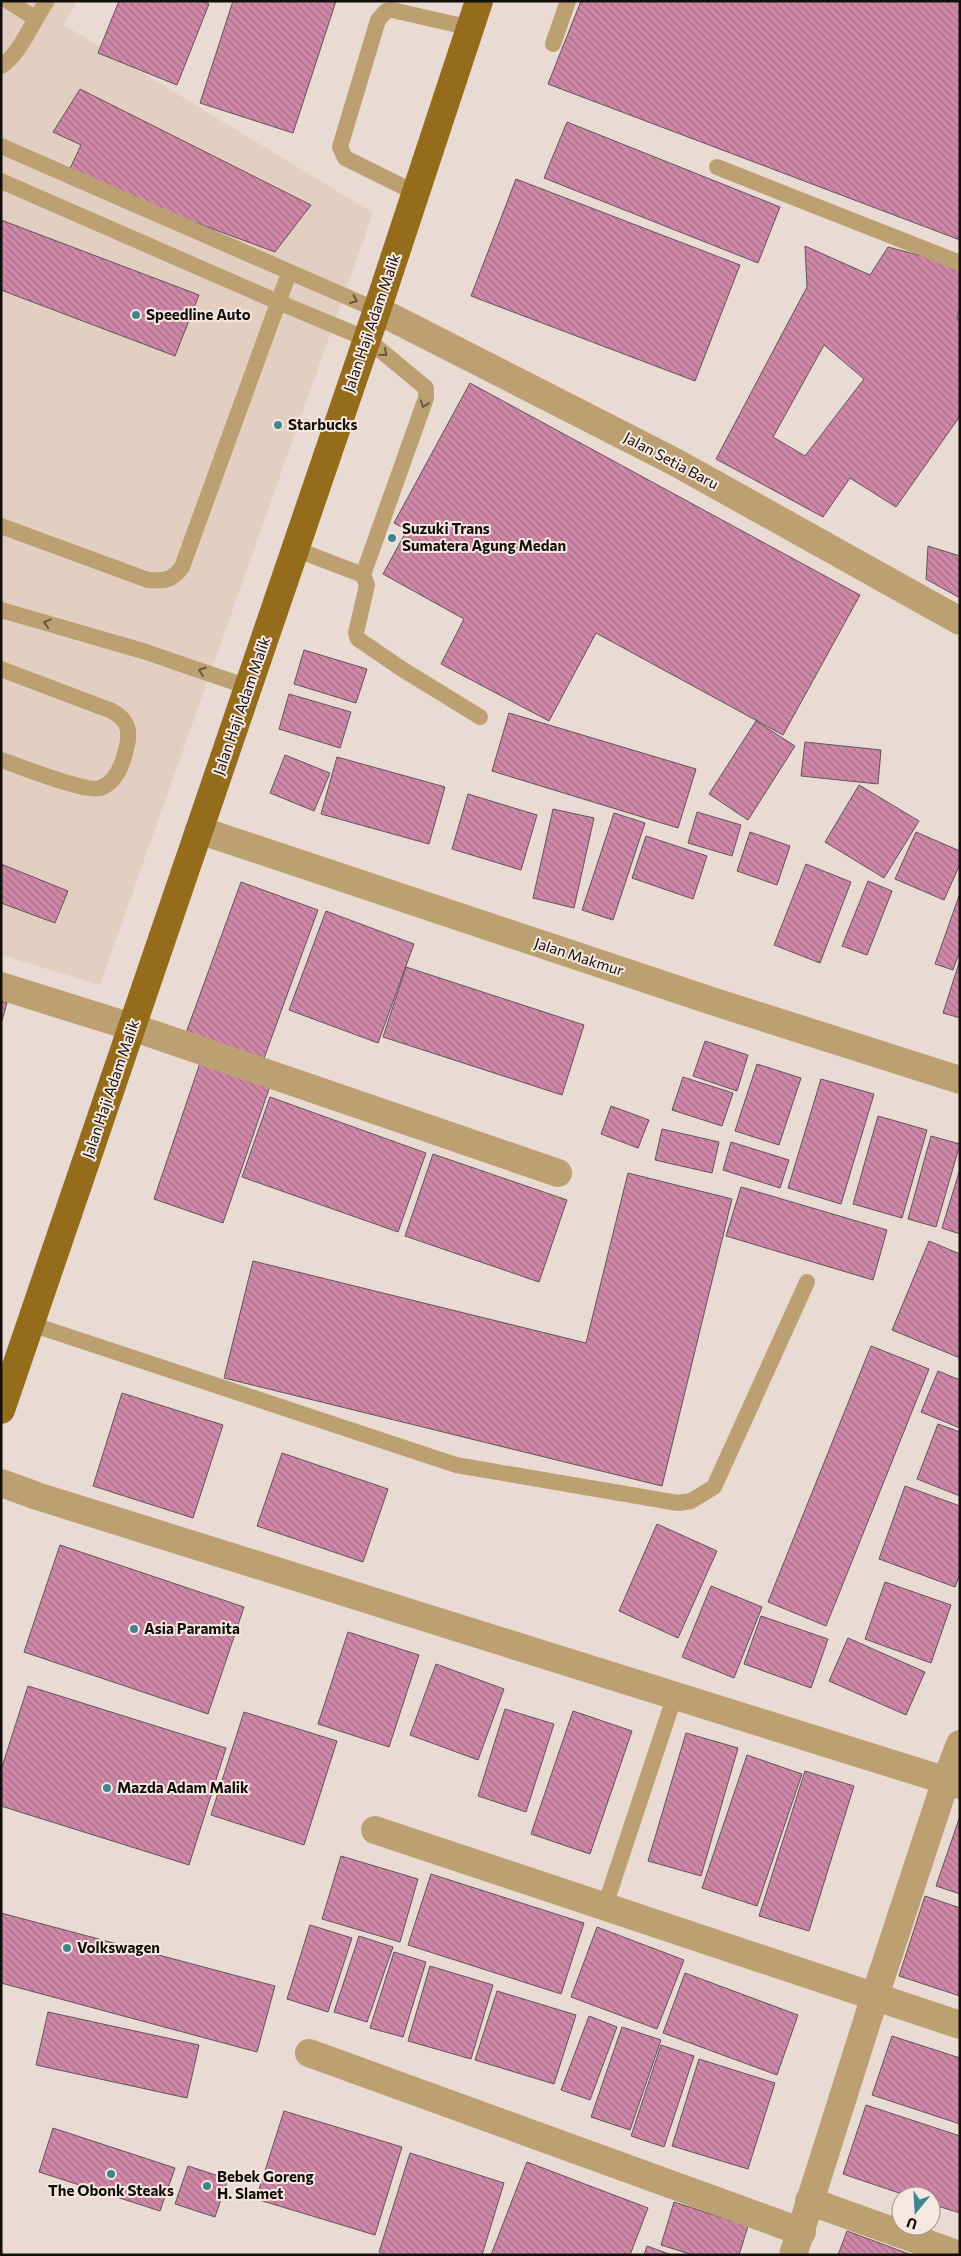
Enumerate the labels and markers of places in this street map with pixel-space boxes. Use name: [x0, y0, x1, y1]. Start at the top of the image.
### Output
place label: Speedline Auto: [146, 305, 251, 323]
marker: Speedline Auto: [130, 309, 142, 321]
place label: Starbucks: [288, 415, 358, 433]
marker: Starbucks: [272, 419, 284, 431]
place label: Suzuki Trans Sumatera Agung Medan: [402, 519, 566, 554]
marker: Suzuki Trans Sumatera Agung Medan: [386, 532, 398, 544]
place label: Asia Paramita: [144, 1619, 240, 1637]
marker: Asia Paramita: [128, 1623, 140, 1635]
place label: Mazda Adam Malik: [117, 1778, 249, 1796]
marker: Mazda Adam Malik: [101, 1782, 113, 1794]
place label: Volkswagen: [77, 1938, 160, 1956]
marker: Volkswagen: [61, 1942, 73, 1954]
place label: Bebek Goreng H. Slamet: [217, 2167, 314, 2202]
marker: The Obonk Steaks: [105, 2168, 117, 2180]
marker: Bebek Goreng H. Slamet: [201, 2180, 213, 2192]
place label: The Obonk Steaks: [48, 2181, 174, 2199]

